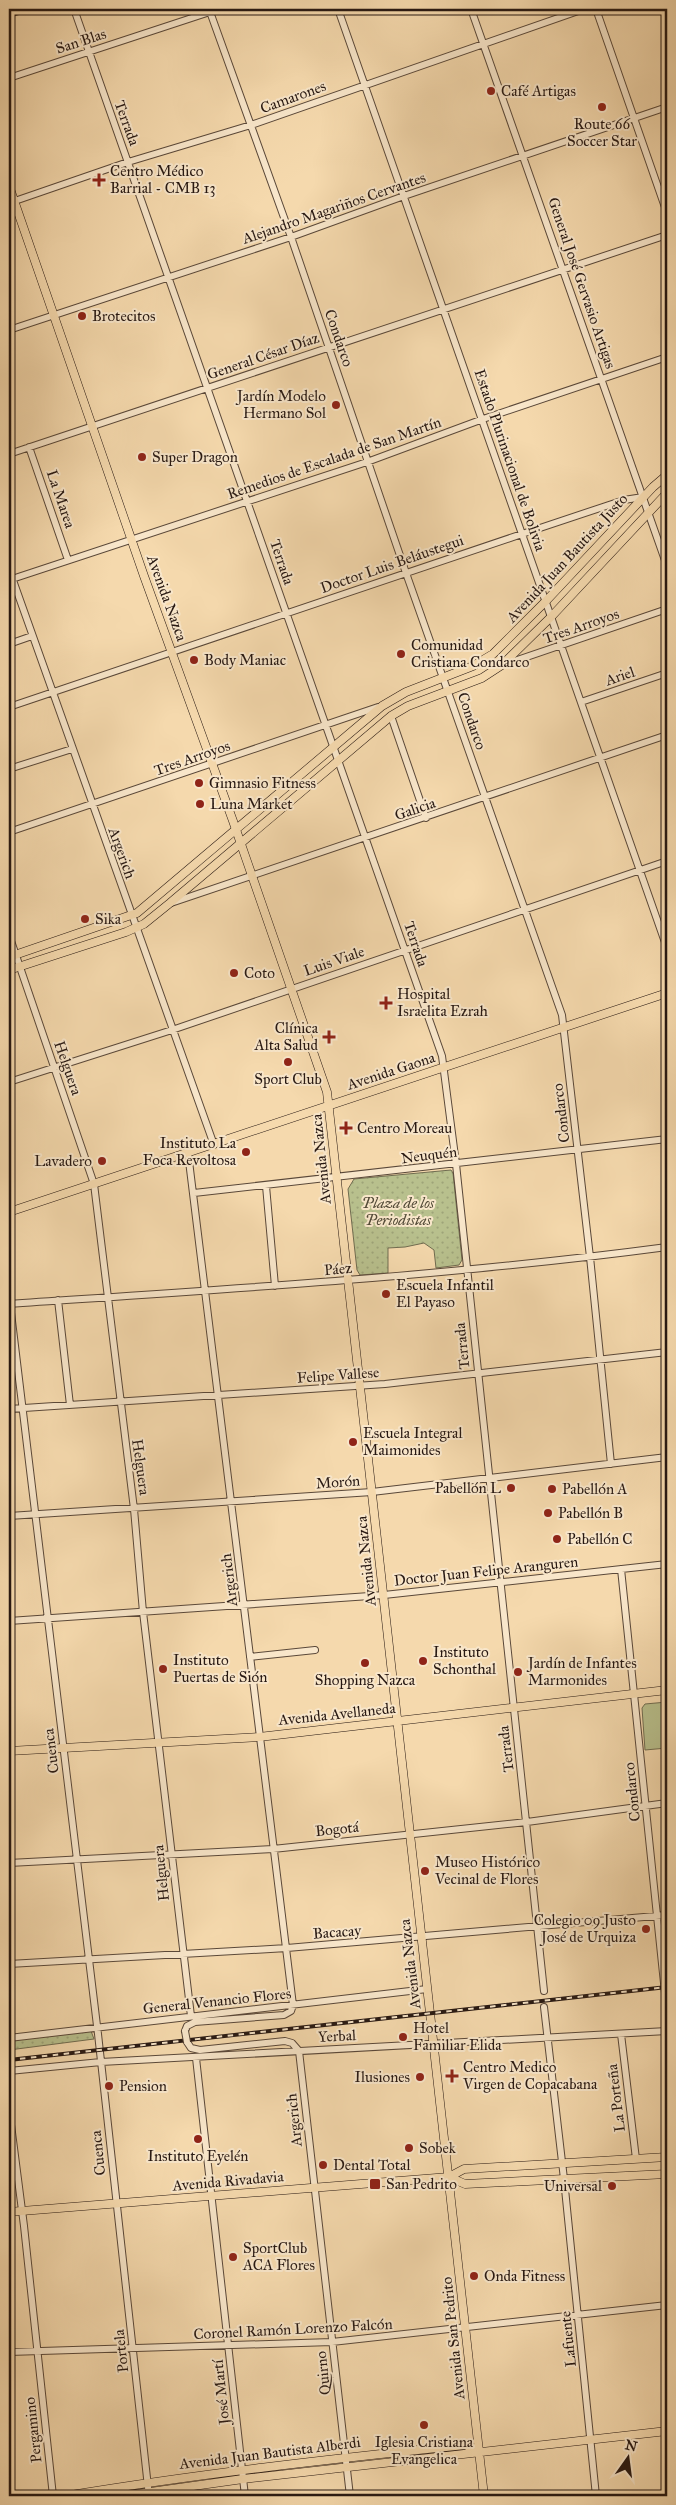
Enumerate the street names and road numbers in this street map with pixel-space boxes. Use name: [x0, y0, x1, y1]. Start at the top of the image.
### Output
street label: San Blas: [53, 24, 109, 58]
street label: Camarones: [258, 77, 328, 117]
street label: Terrada: [111, 98, 144, 149]
street label: Alejandro Magariños Cervantes: [239, 168, 428, 248]
street label: General José Gervasio Artigas: [543, 195, 620, 371]
street label: Condarco: [321, 307, 357, 369]
street label: General César Díaz: [205, 328, 321, 384]
street label: Estado Plurinacional de Bolivia: [470, 367, 550, 554]
street label: Remedios de Escalada de San Martín: [225, 413, 443, 503]
street label: La Marea: [43, 467, 80, 531]
street label: Avenida Juan Bautista Justo: [502, 490, 632, 628]
street label: Doctor Luis Beláustegui: [318, 531, 466, 597]
street label: Terrada: [266, 537, 298, 588]
street label: Avenida Nazca: [143, 552, 191, 644]
street label: Tres Arroyos: [541, 605, 621, 647]
street label: Ariel: [602, 662, 638, 690]
street label: Condarco: [454, 690, 490, 752]
street label: Tres Arroyos: [152, 737, 232, 779]
street label: Galicia: [392, 793, 439, 824]
street label: Argerich: [104, 824, 140, 882]
street label: Terrada: [400, 919, 432, 970]
street label: Luis Viale: [301, 942, 367, 980]
street label: Helguera: [50, 1038, 86, 1098]
street label: Avenida Gaona: [344, 1048, 438, 1094]
street label: Condarco: [548, 1082, 574, 1144]
street label: Avenida Nazca: [307, 1112, 335, 1206]
street label: Neuquén: [400, 1143, 458, 1168]
street label: Páez: [323, 1259, 353, 1279]
street label: Terrada: [451, 1321, 473, 1370]
street label: Felipe Vallese: [296, 1363, 380, 1387]
street label: Helguera: [128, 1438, 154, 1497]
street label: Morón: [315, 1471, 361, 1493]
street label: Avenida Nazca: [352, 1514, 380, 1608]
street label: Argerich: [217, 1552, 241, 1609]
street label: Doctor Juan Felipe Aranguren: [393, 1552, 579, 1591]
street label: Avenida Avellaneda: [277, 1699, 397, 1729]
street label: Terrada: [494, 1724, 518, 1773]
street label: Cuenca: [39, 1727, 63, 1775]
street label: Condarco: [620, 1761, 644, 1823]
street label: Bogotá: [314, 1818, 360, 1840]
street label: Helguera: [149, 1843, 173, 1902]
street label: Avenida Nazca: [395, 1917, 425, 2011]
street label: Bacacay: [312, 1921, 363, 1943]
street label: General Venancio Flores: [142, 1984, 292, 2018]
street label: Yerbal: [318, 2026, 357, 2046]
street label: La Porteña: [603, 2062, 629, 2133]
street label: Argerich: [282, 2092, 306, 2148]
street label: Cuenca: [87, 2129, 109, 2176]
street label: Avenida Rivadavia: [171, 2167, 285, 2195]
street label: Avenida San Pedrito: [438, 2276, 468, 2401]
street label: Lafuente: [556, 2310, 580, 2368]
street label: Coronel Ramón Lorenzo Falcón: [193, 2315, 393, 2343]
street label: Portela: [110, 2328, 132, 2374]
street label: Quirno: [312, 2350, 334, 2396]
street label: José Martí: [209, 2358, 235, 2427]
street label: Pergamino: [21, 2396, 45, 2464]
street label: Avenida Juan Bautista Alberdi: [177, 2433, 362, 2474]

